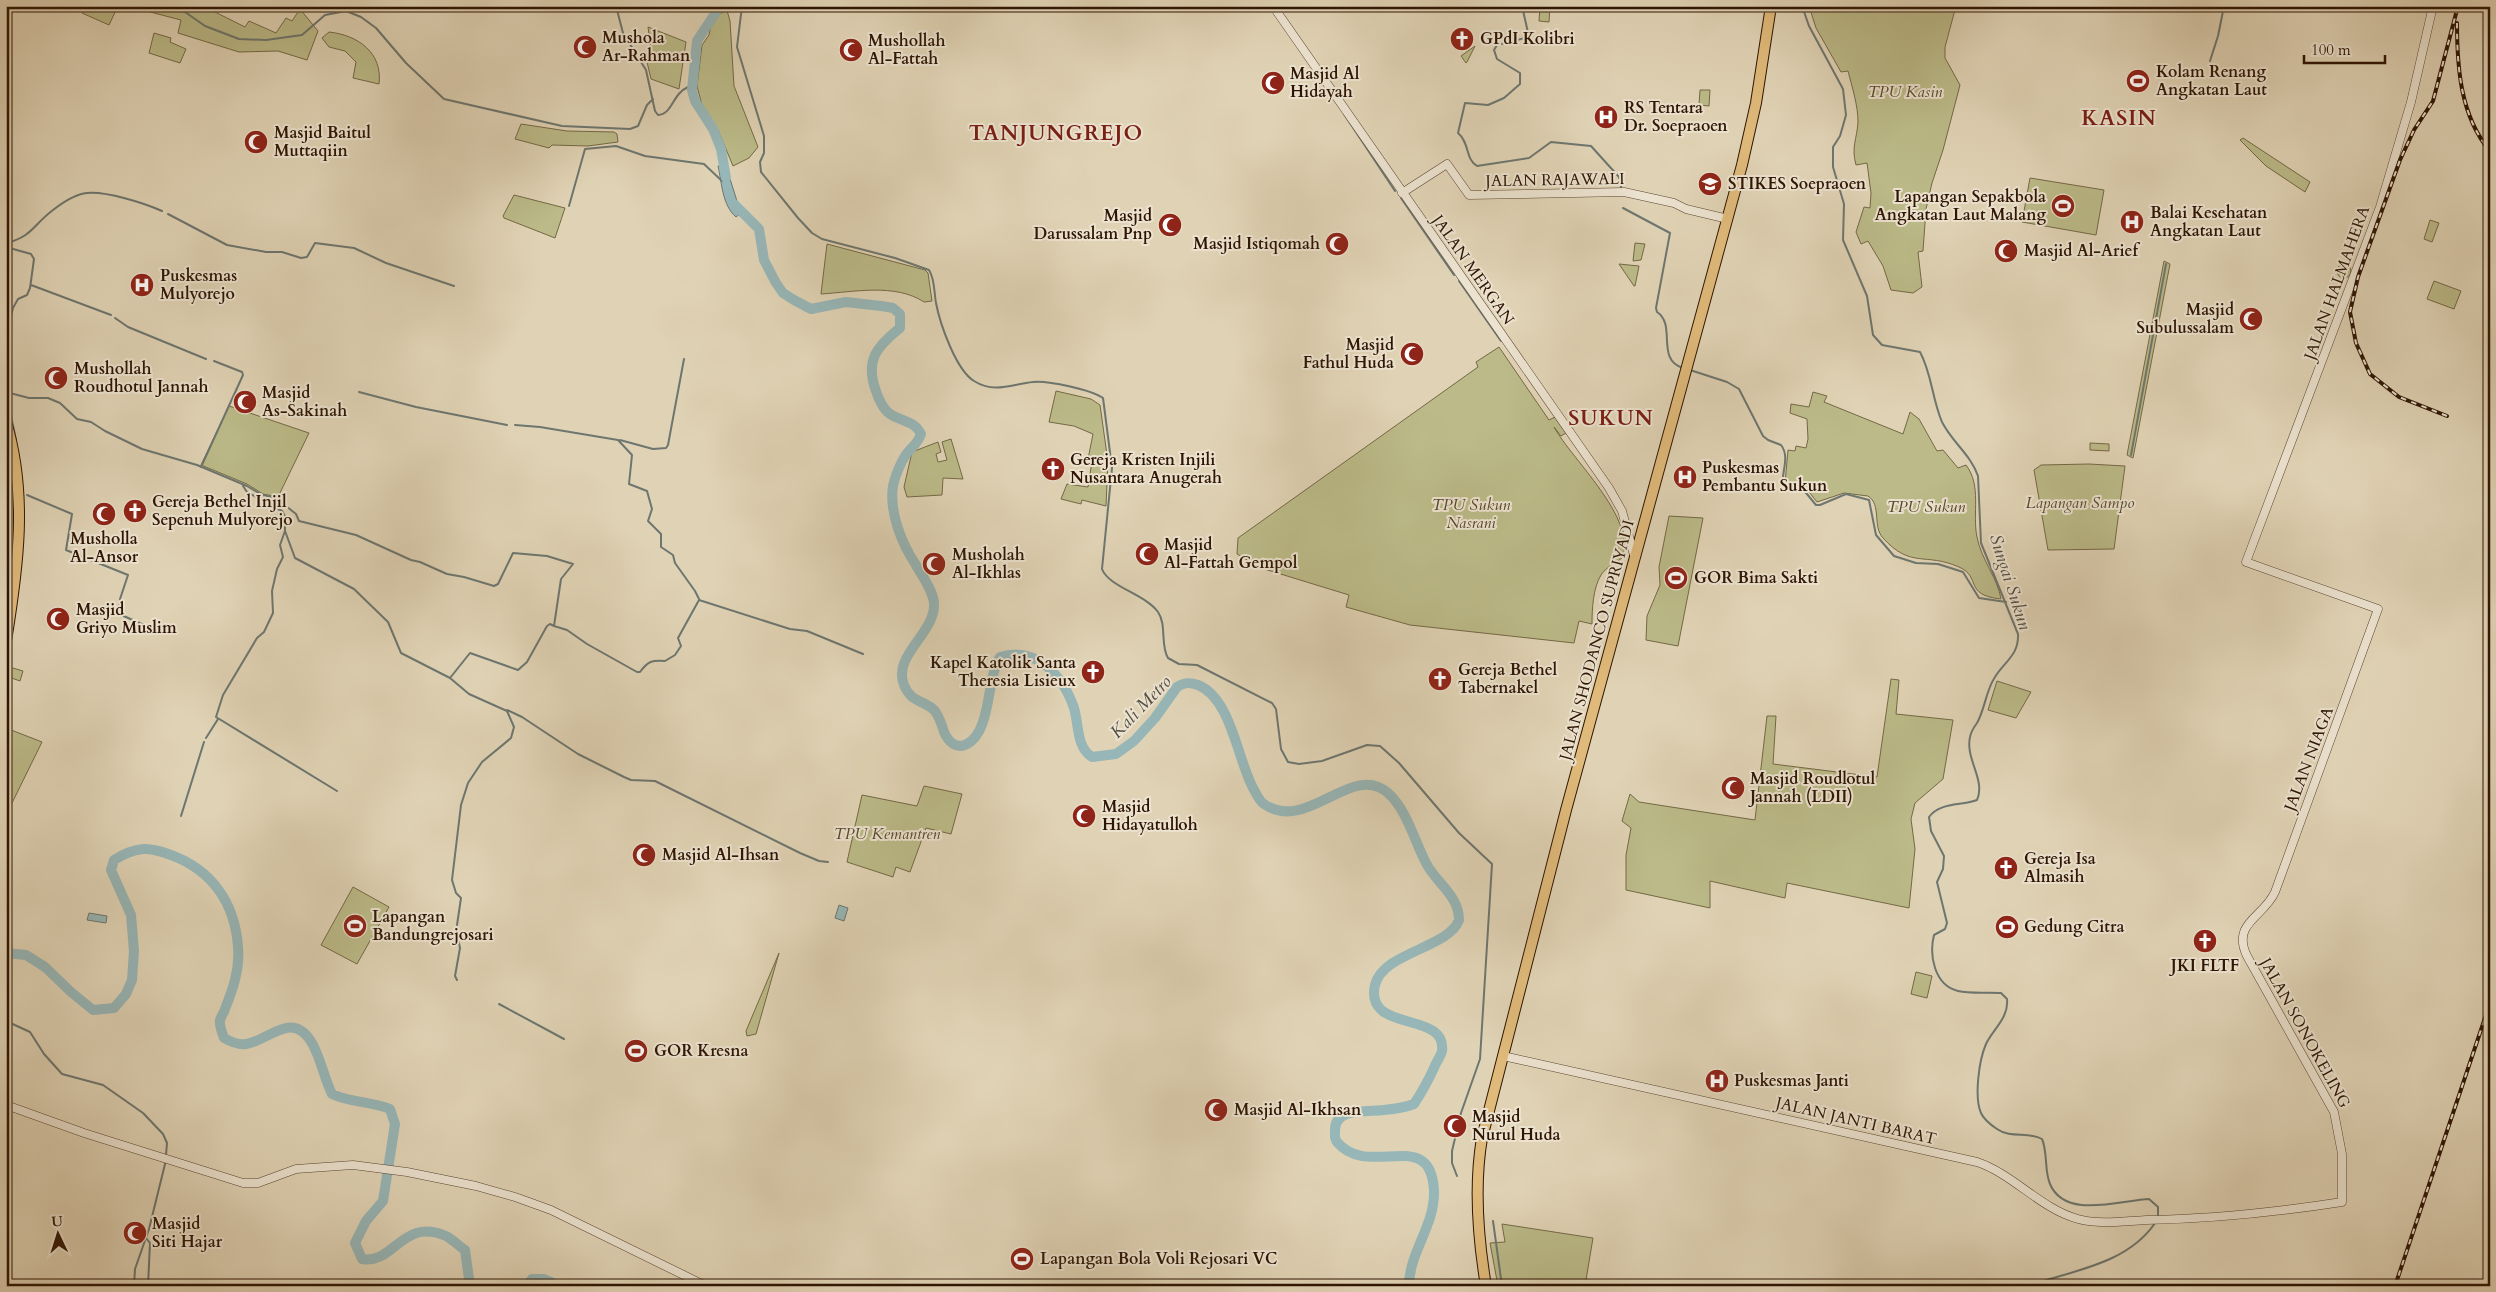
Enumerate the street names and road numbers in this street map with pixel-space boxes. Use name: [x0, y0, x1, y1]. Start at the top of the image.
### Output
street label: JALAN RAJAWALI: [1483, 168, 1625, 192]
street label: JALAN HALMAHERA: [2298, 202, 2375, 365]
street label: JALAN MERGAN: [1426, 209, 1519, 330]
street label: JALAN SHODANCO SUPRIYADI: [1554, 517, 1640, 765]
street label: JALAN NIAGA: [2278, 703, 2339, 816]
street label: JALAN SONOKELING: [2254, 952, 2356, 1112]
street label: JALAN JANTI BARAT: [1772, 1091, 1939, 1150]

